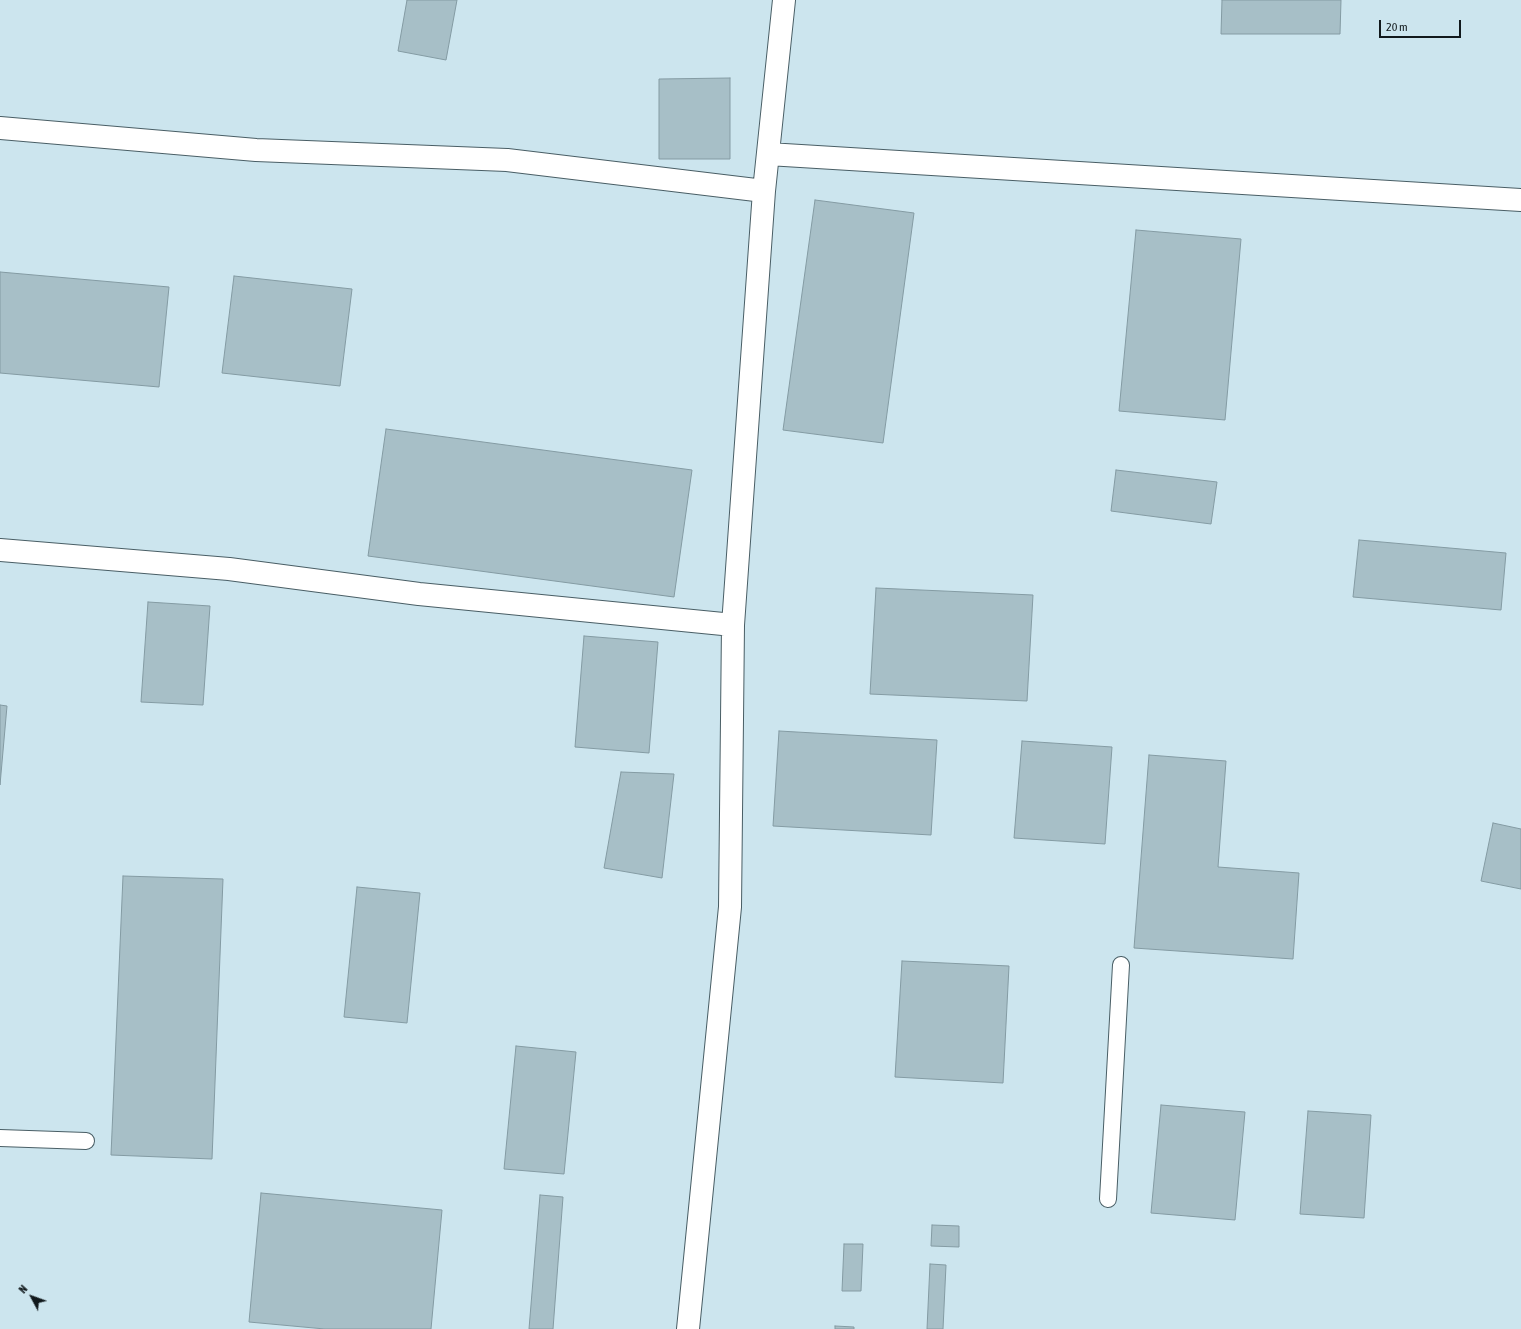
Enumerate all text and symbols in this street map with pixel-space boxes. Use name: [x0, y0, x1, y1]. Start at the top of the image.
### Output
scale bar: [1381, 12, 1463, 38]
text: 20 m: [1386, 20, 1408, 34]
north arrow: [12, 1277, 52, 1317]
text: N: [16, 1283, 30, 1296]

